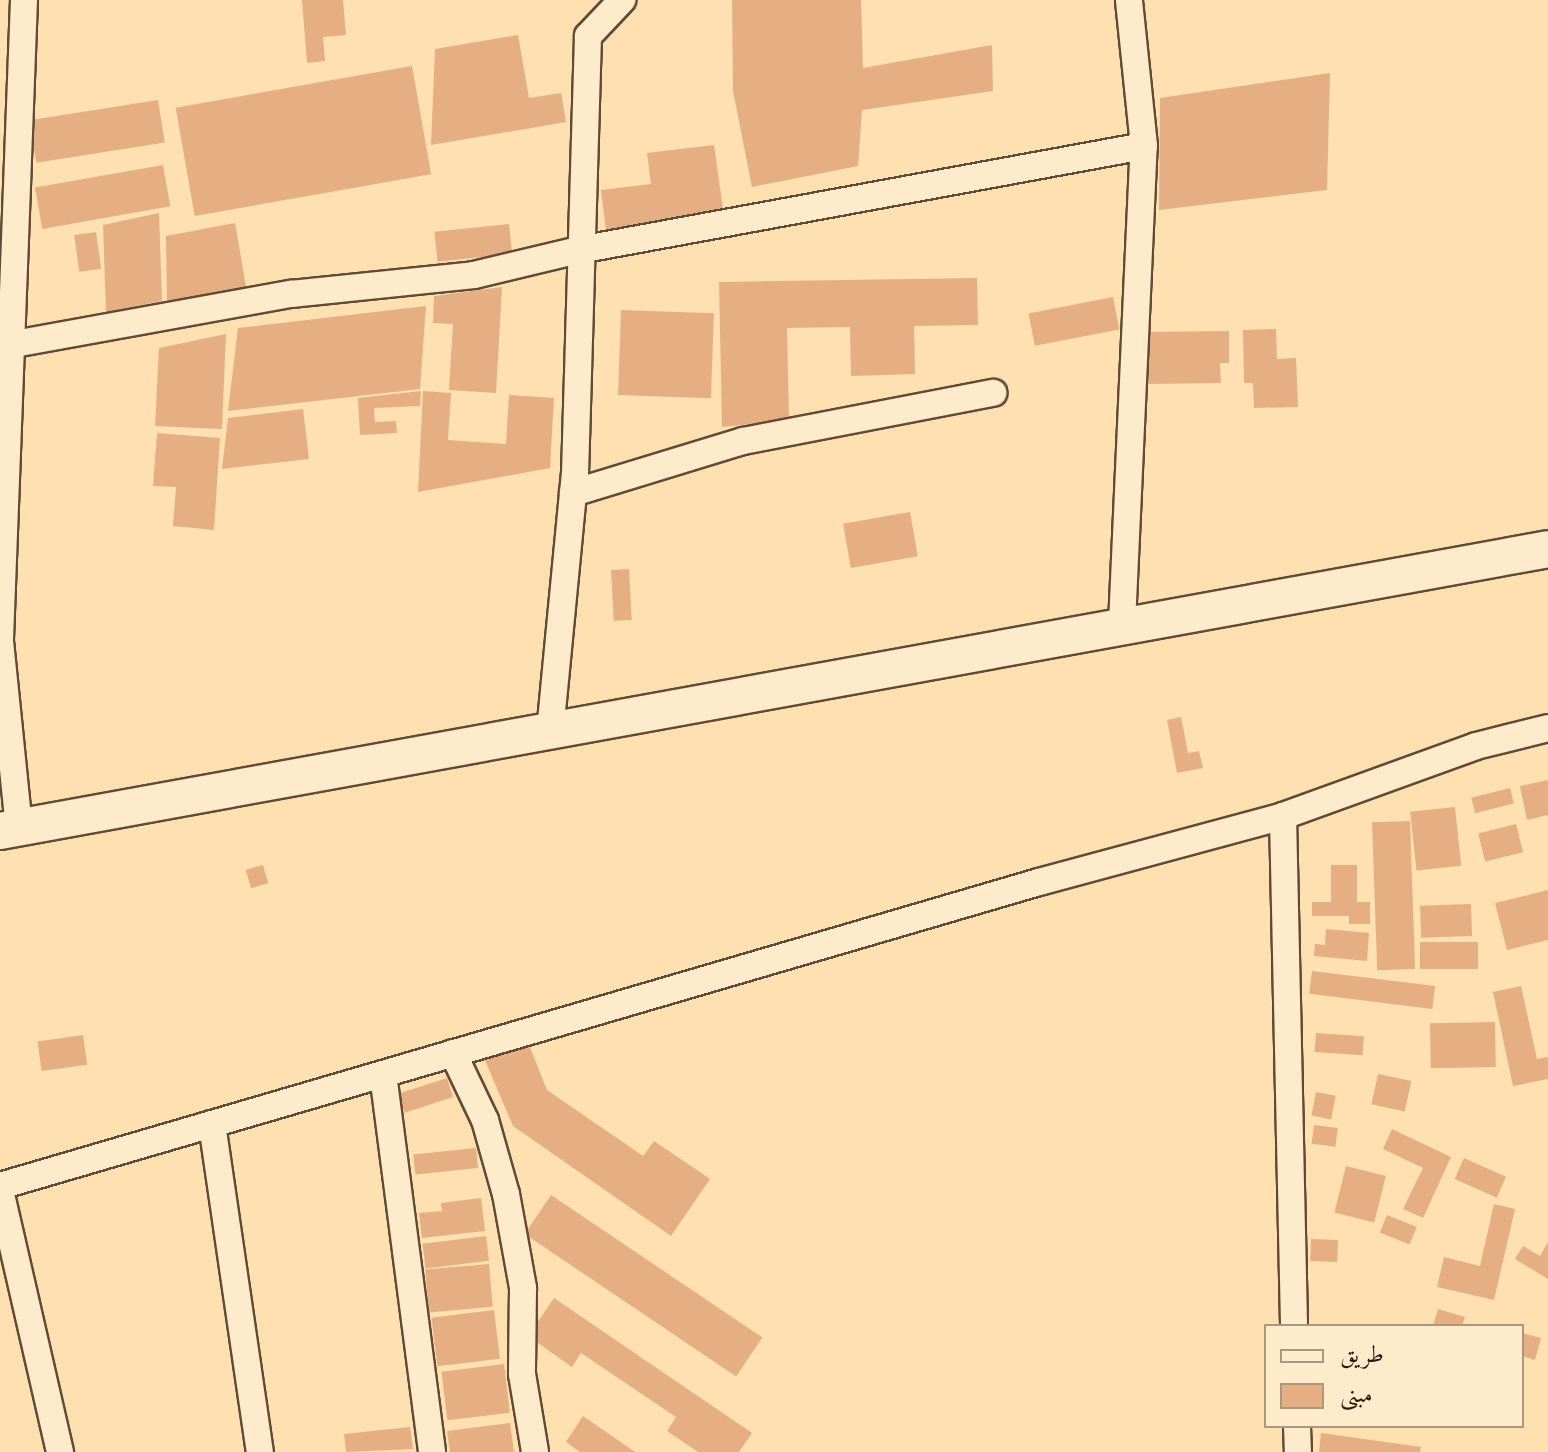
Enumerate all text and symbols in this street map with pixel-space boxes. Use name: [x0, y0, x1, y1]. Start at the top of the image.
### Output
legend: [1264, 1324, 1524, 1428]
text: طريق: [1340, 1340, 1384, 1368]
text: مبنى: [1340, 1380, 1373, 1408]

